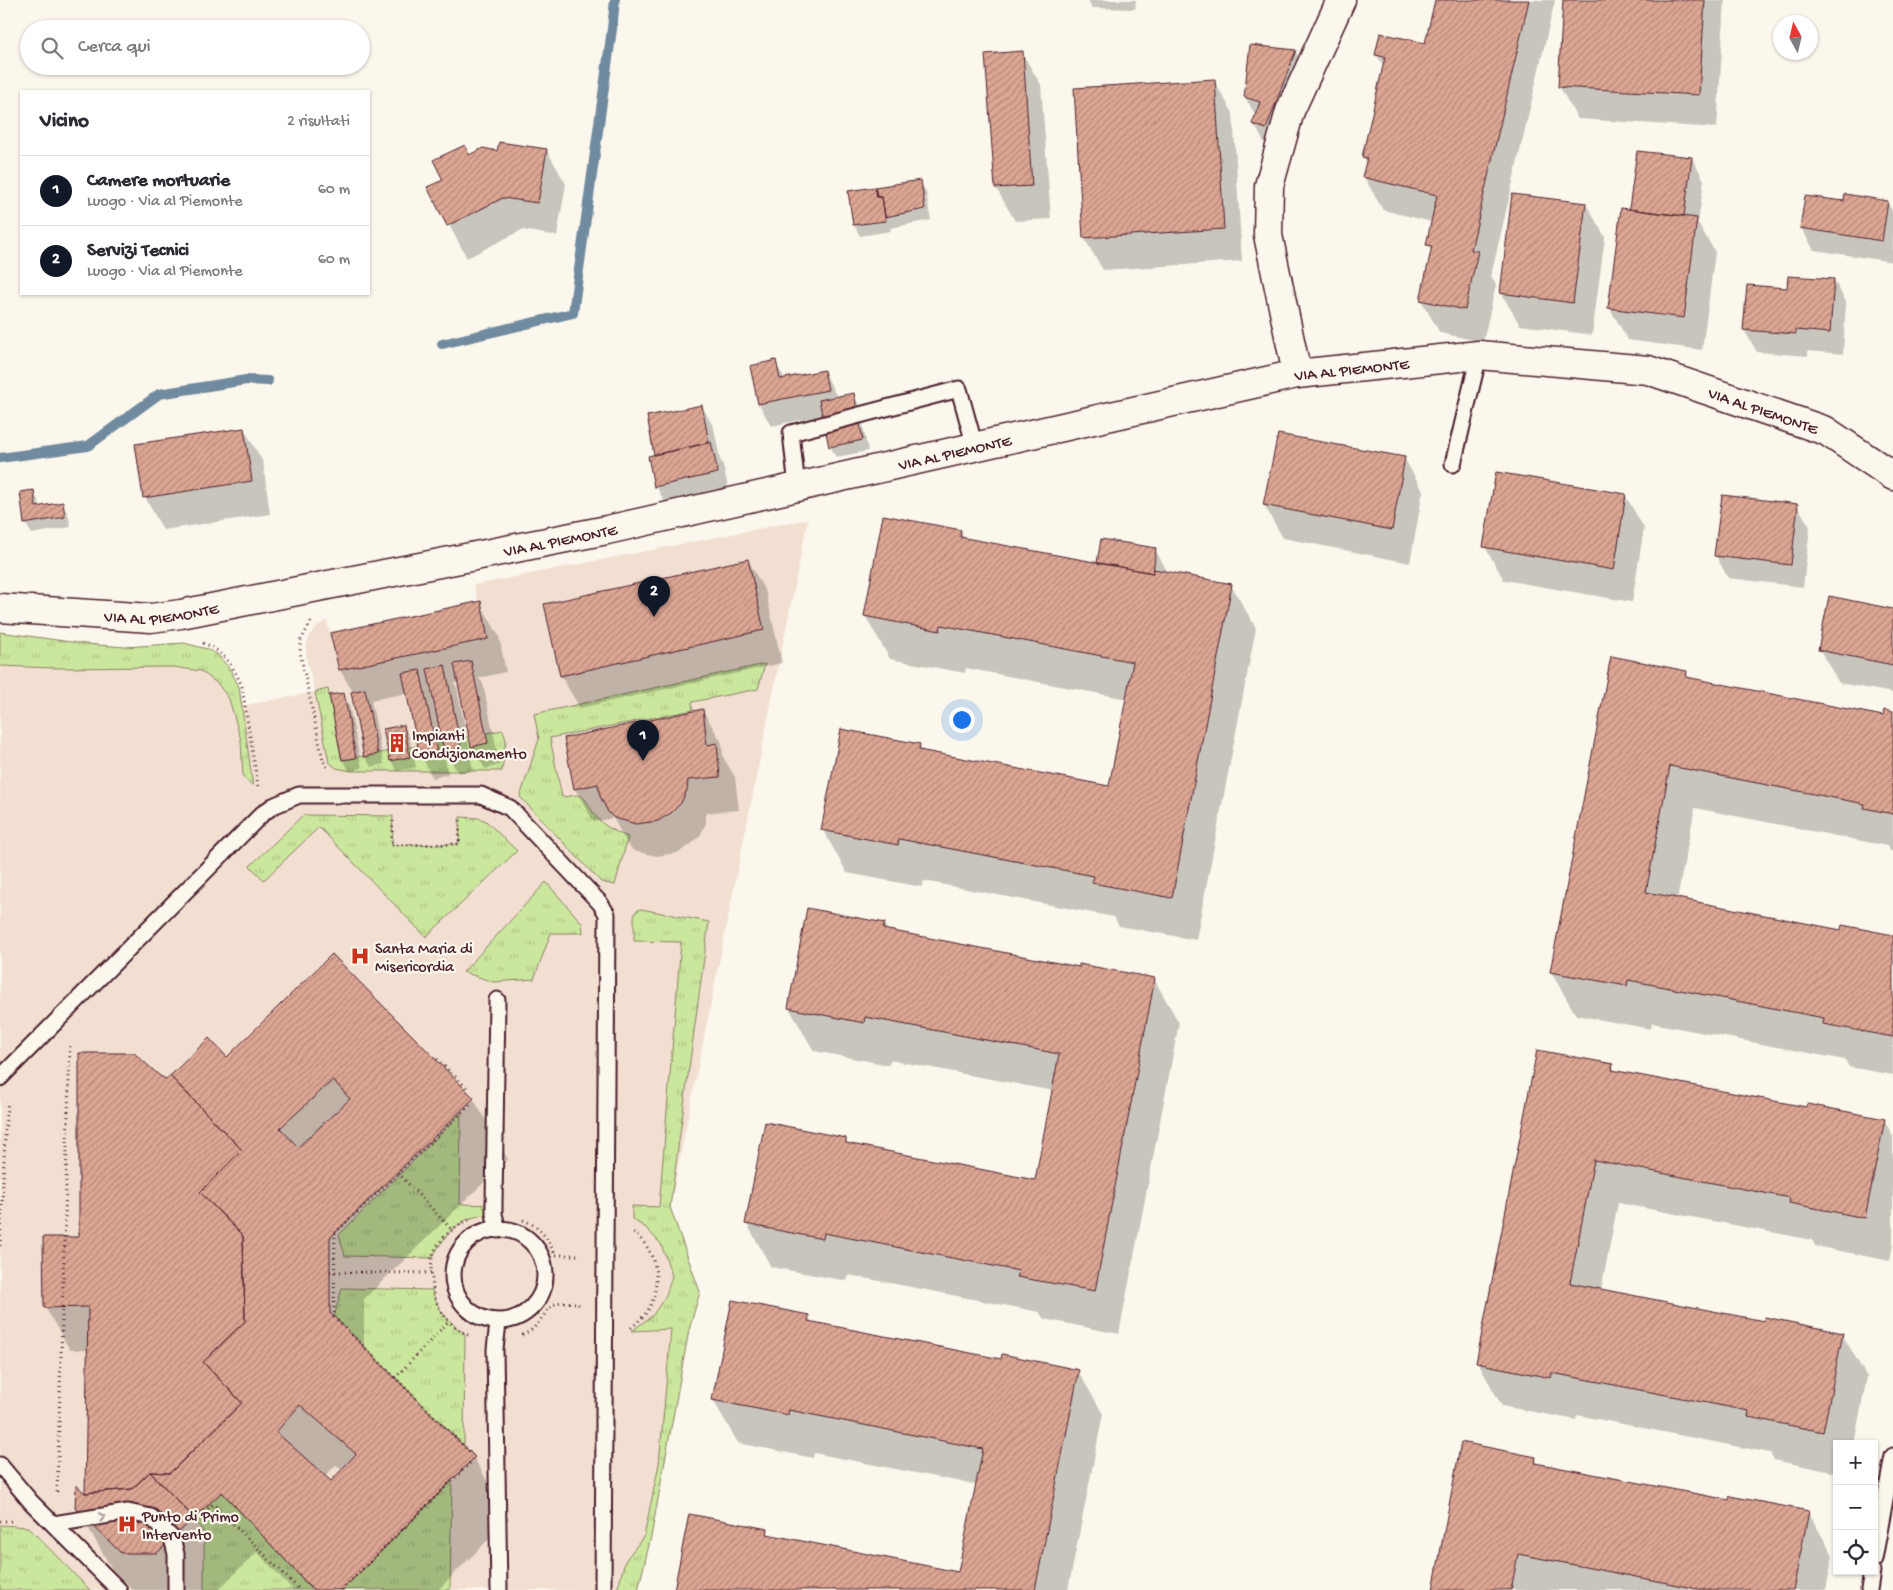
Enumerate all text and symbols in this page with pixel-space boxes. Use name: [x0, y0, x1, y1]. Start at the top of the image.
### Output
north arrow: [1773, 15, 1818, 60]
search box: [20, 20, 370, 75]
icon: search: [38, 34, 66, 62]
text: Cerca qui: [78, 36, 151, 59]
text: Vicino: [40, 110, 89, 135]
text: 2 risultati: [287, 113, 350, 132]
text: Camere mortuarie: [87, 170, 230, 193]
text: 1: [53, 181, 59, 200]
text: 60 m: [318, 181, 350, 200]
text: Luogo · Via al Piemonte: [87, 193, 243, 212]
text: Servizi Tecnici: [87, 240, 189, 263]
text: 2: [52, 251, 60, 270]
text: 60 m: [318, 251, 350, 270]
text: Luogo · Via al Piemonte: [87, 263, 243, 282]
street label: VIA AL PIEMONTE: [1293, 356, 1411, 387]
street label: VIA AL PIEMONTE: [1704, 385, 1821, 441]
street label: VIA AL PIEMONTE: [896, 433, 1014, 477]
street label: VIA AL PIEMONTE: [502, 522, 620, 563]
pin: 2: [638, 576, 670, 617]
street label: VIA AL PIEMONTE: [102, 601, 222, 631]
your location: [949, 707, 975, 733]
pin: 1: [627, 720, 659, 761]
place label: Impianti Condizionamento: [412, 728, 527, 765]
building icon: Impianti Condizionamento: [386, 732, 408, 754]
place label: Santa Maria di Misericordia: [375, 941, 473, 978]
hospital icon: Santa Maria di Misericordia: [349, 945, 371, 967]
map controls: [1833, 1440, 1878, 1575]
button: +: [1833, 1440, 1878, 1485]
button: −: [1833, 1485, 1878, 1530]
place label: Punto di Primo Intervento: [141, 1509, 239, 1546]
one-way arrow: [97, 1512, 106, 1523]
hospital icon: Punto di Primo Intervento: [116, 1513, 138, 1535]
button: locate: [1833, 1530, 1878, 1575]

